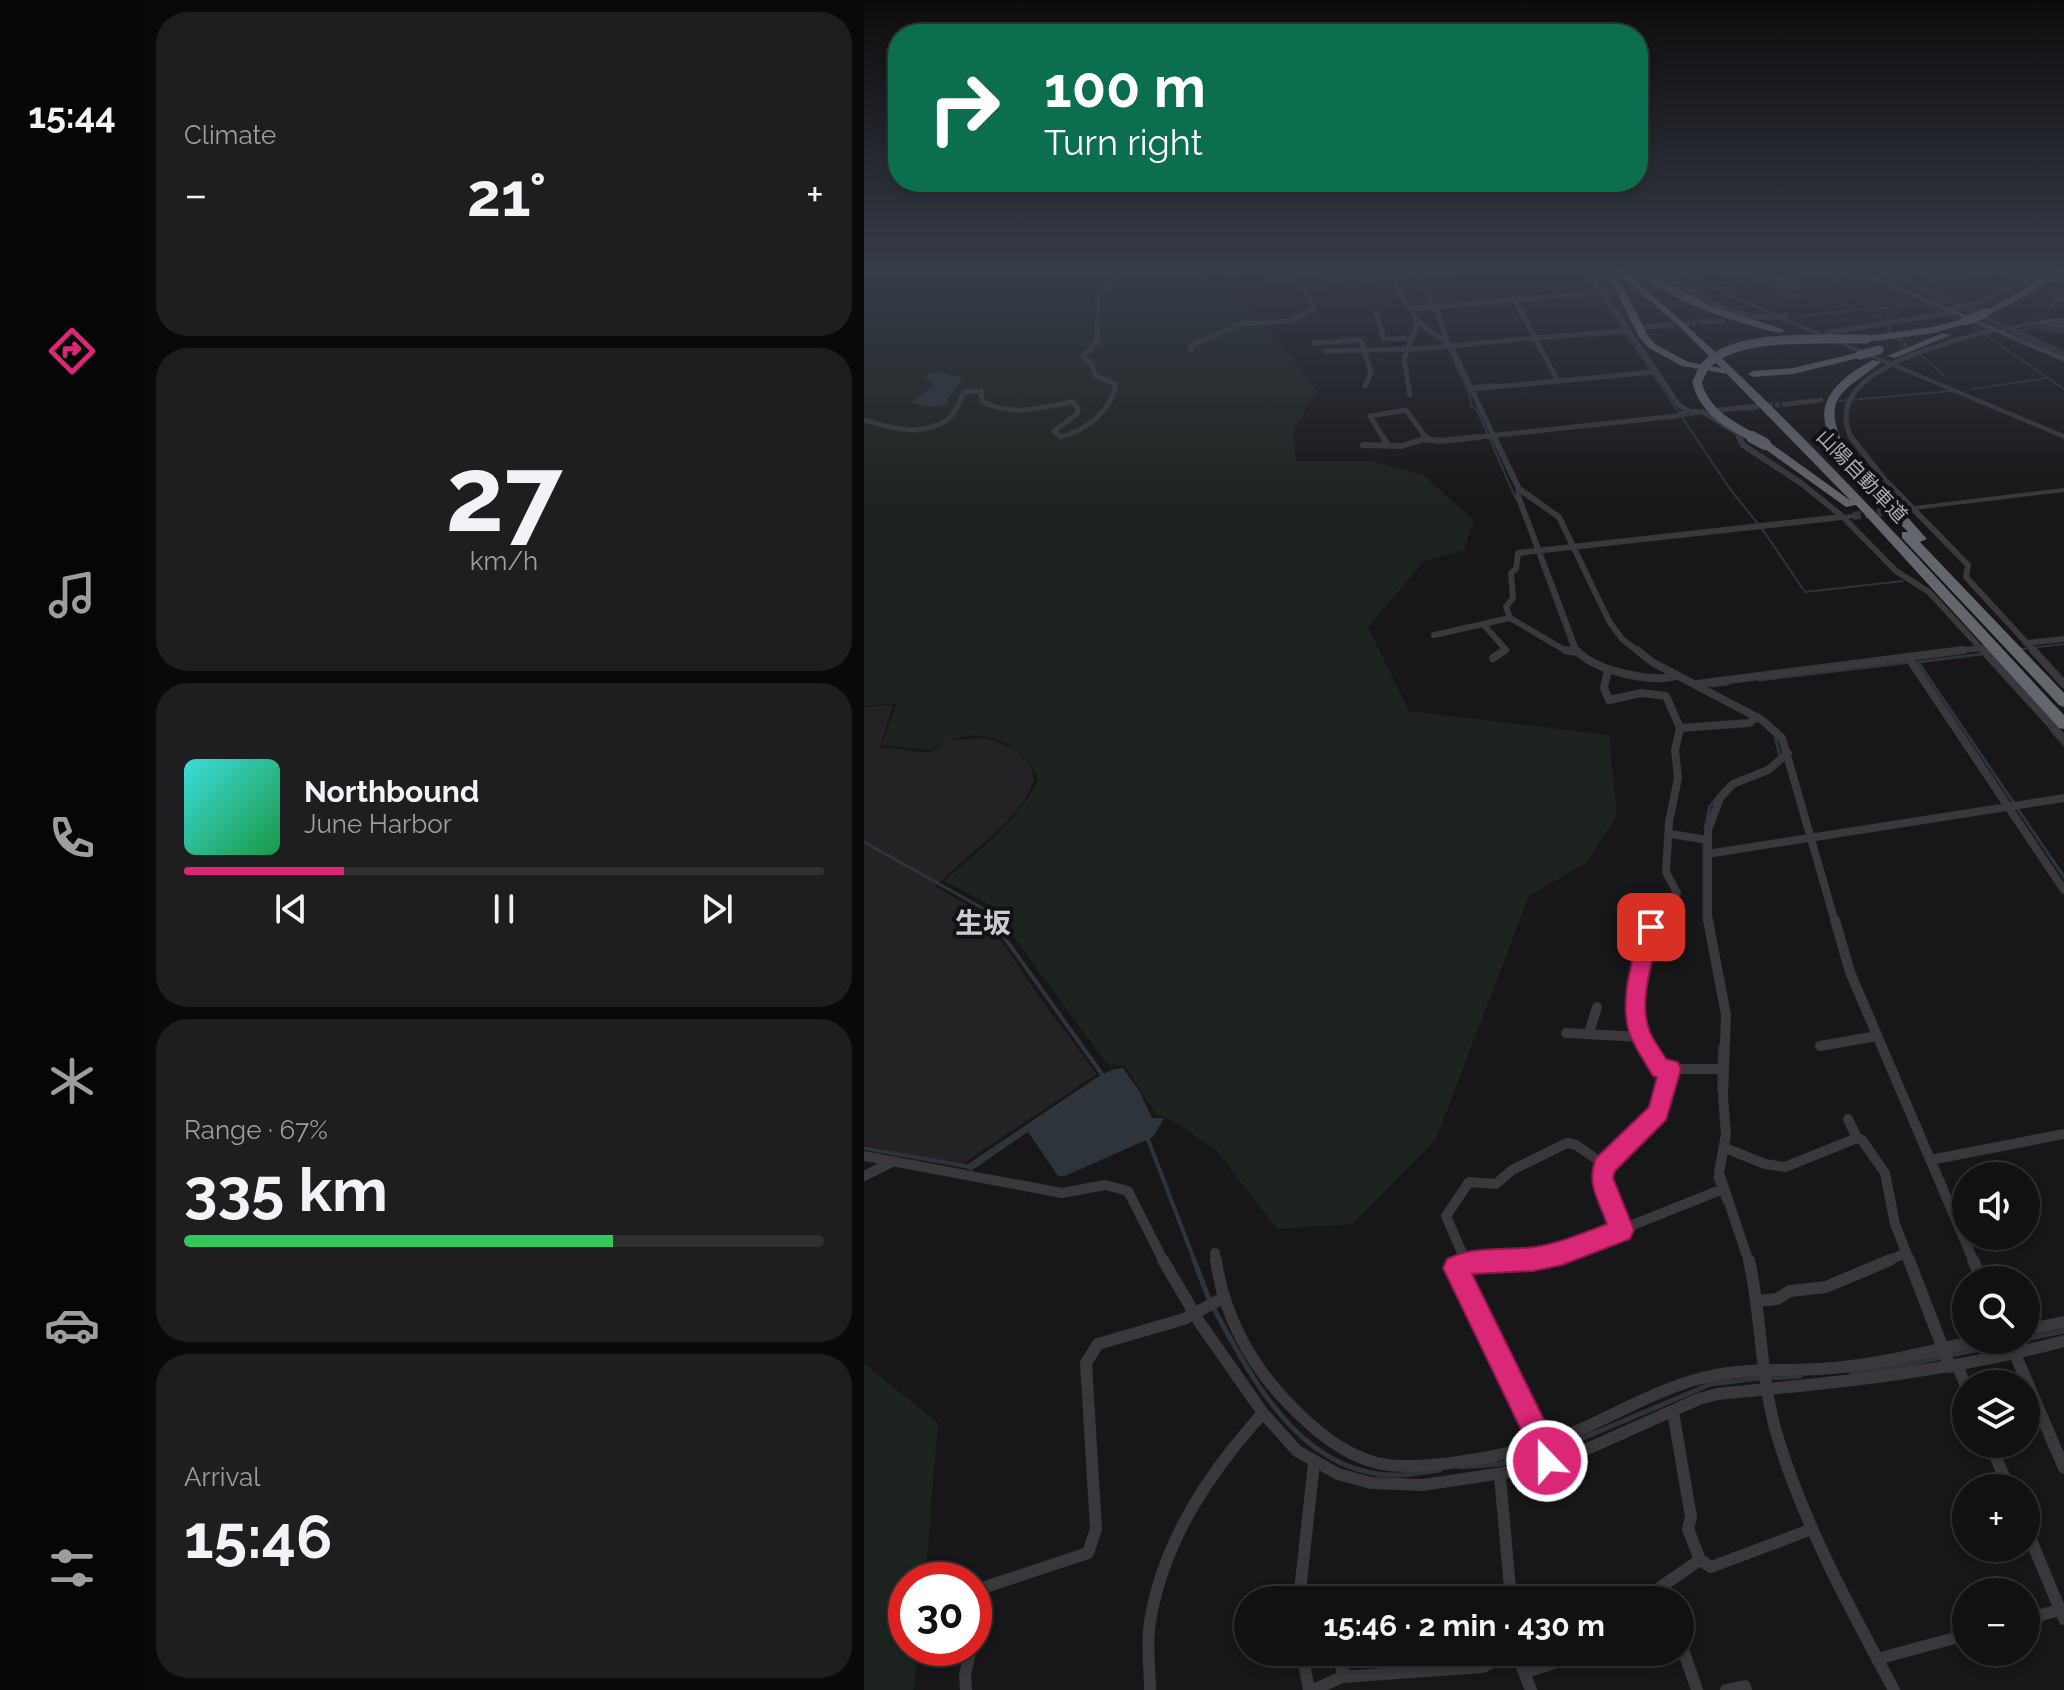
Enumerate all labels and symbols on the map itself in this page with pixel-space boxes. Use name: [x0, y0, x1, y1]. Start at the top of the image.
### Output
street label: 山陽自動車道: [1812, 425, 1912, 527]
pin: [1617, 893, 1685, 961]
district label: 生坂: [955, 907, 1011, 940]
position arrow: [1505, 1419, 1589, 1503]
speed limit sign: 30: [888, 1562, 992, 1666]

